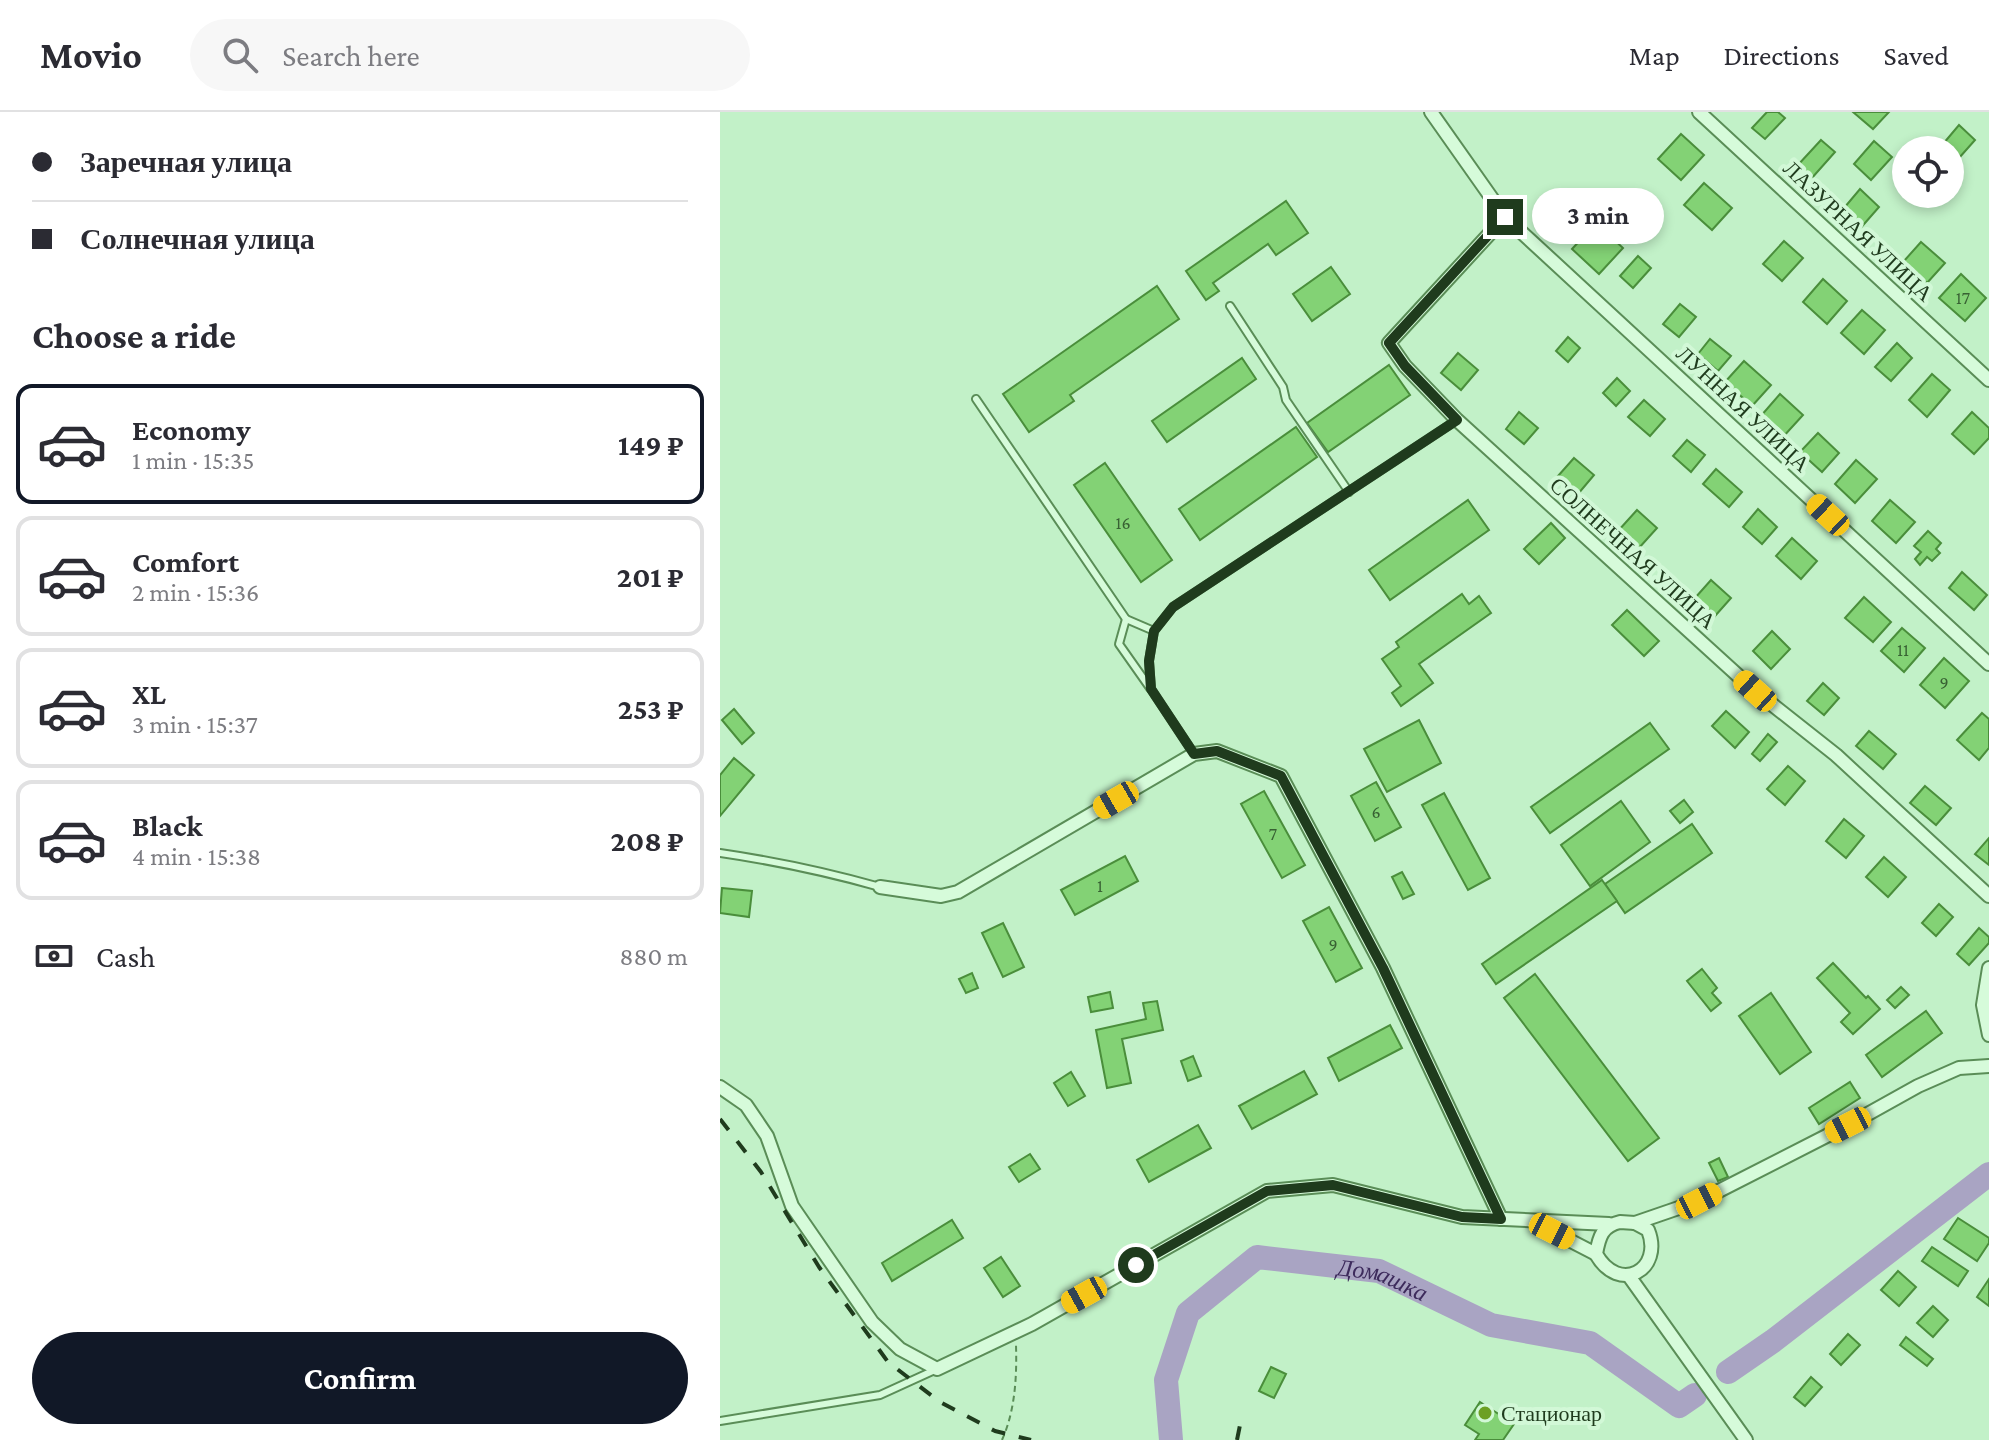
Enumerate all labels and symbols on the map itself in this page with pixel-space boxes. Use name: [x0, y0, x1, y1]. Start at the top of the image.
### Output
street label: ЛАЗУРНАЯ УЛИЦА: [1778, 155, 1938, 307]
callout: 3 min: [1533, 189, 1665, 245]
route end: [1487, 199, 1523, 235]
house number: 17: [1956, 288, 1970, 308]
street label: ЛУННАЯ УЛИЦА: [1671, 341, 1815, 477]
street label: СОЛНЕЧНАЯ УЛИЦА: [1545, 472, 1721, 634]
car: [1802, 490, 1854, 540]
house number: 16: [1115, 513, 1131, 533]
house number: 11: [1897, 640, 1909, 660]
car: [1729, 666, 1781, 716]
house number: 9: [1939, 673, 1949, 693]
car: [1089, 778, 1143, 822]
house number: 6: [1371, 802, 1381, 822]
house number: 7: [1269, 824, 1277, 844]
house number: 1: [1097, 876, 1103, 896]
house number: 9: [1328, 935, 1338, 955]
car: [1821, 1103, 1875, 1147]
car: [1672, 1179, 1726, 1223]
car: [1525, 1209, 1579, 1253]
route start: [1118, 1247, 1154, 1283]
water label: Домашка: [1334, 1253, 1432, 1306]
car: [1057, 1273, 1111, 1317]
place label: Стационар: [1501, 1401, 1602, 1426]
marker: Стационар: [1476, 1404, 1494, 1422]

